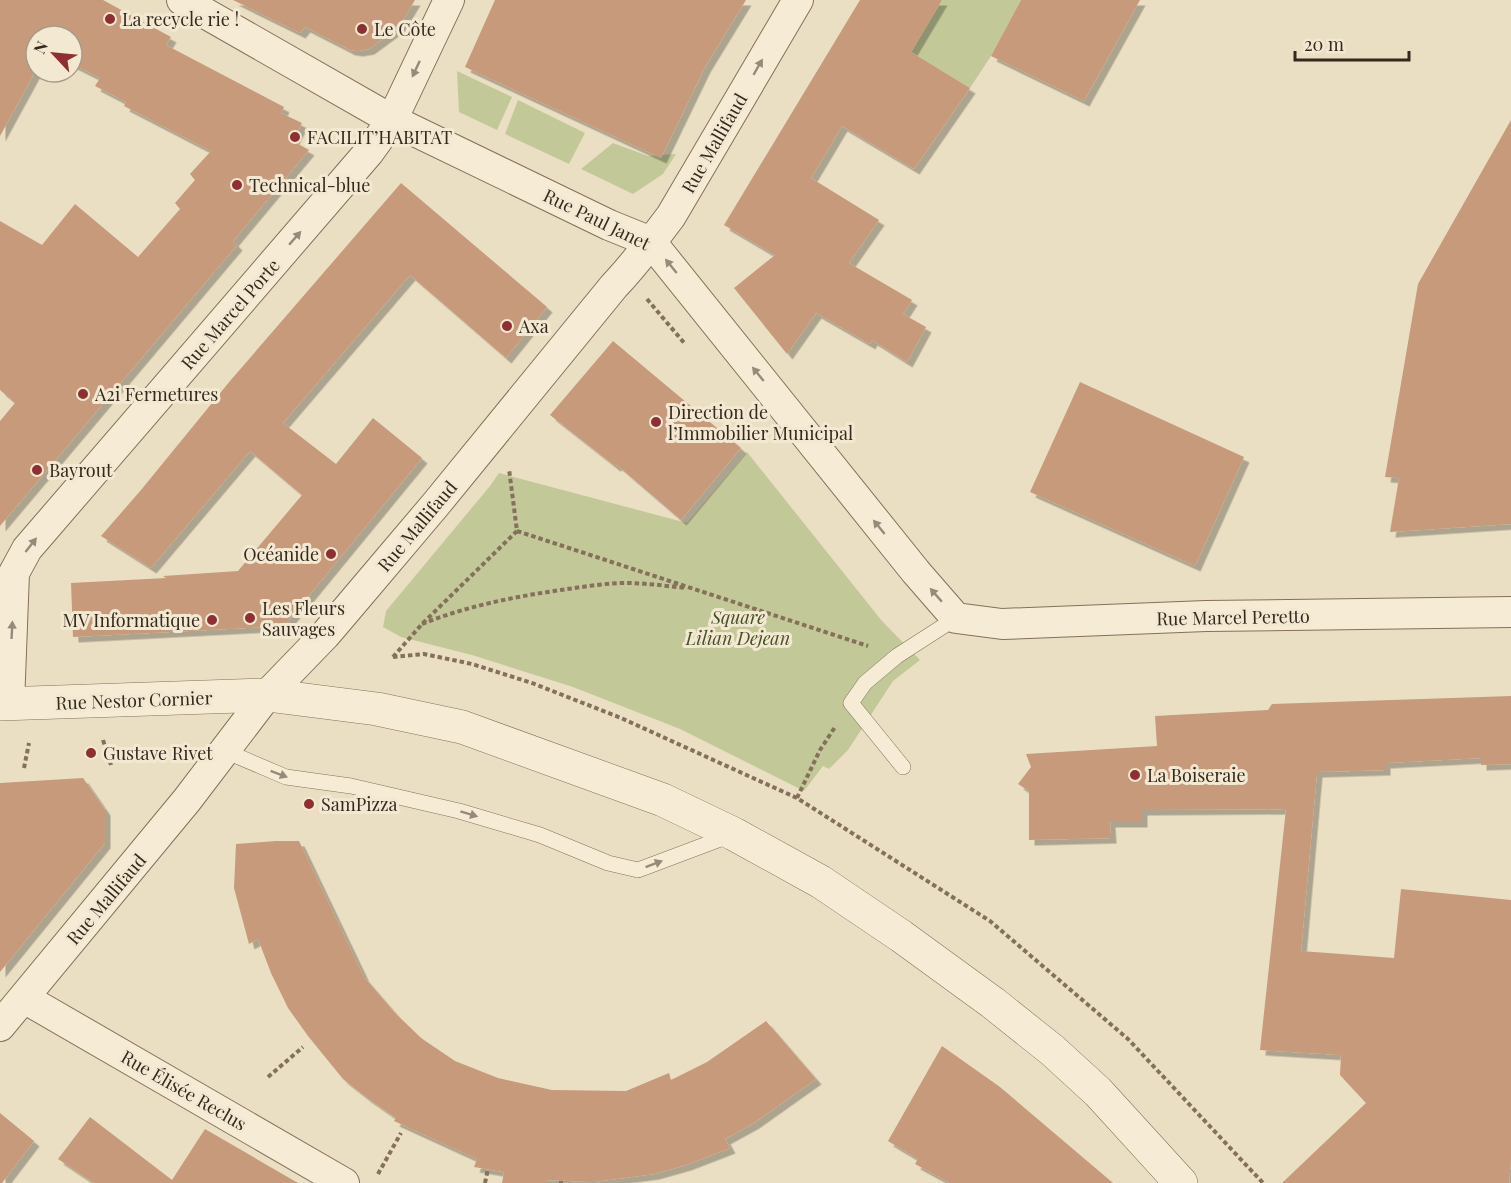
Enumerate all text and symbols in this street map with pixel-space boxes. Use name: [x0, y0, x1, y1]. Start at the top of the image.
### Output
place label: La recycle rie !: [122, 7, 239, 31]
marker: La recycle rie !: [103, 12, 117, 26]
place label: Le Côte: [374, 17, 436, 41]
marker: Le Côte: [355, 22, 369, 36]
north arrow: [24, 24, 84, 84]
scale bar: [1295, 24, 1409, 62]
text: 20 m: [1304, 32, 1344, 56]
text: N: [28, 37, 52, 57]
one-way arrow: [753, 59, 764, 75]
one-way arrow: [412, 60, 421, 77]
street label: Rue Mallifaud: [676, 88, 753, 197]
place label: FACILIT’HABITAT: [307, 125, 452, 149]
marker: FACILIT’HABITAT: [288, 130, 302, 144]
place label: Technical-blue: [249, 173, 370, 197]
marker: Technical-blue: [230, 178, 244, 192]
street label: Rue Paul Janet: [540, 183, 655, 255]
one-way arrow: [288, 231, 301, 246]
street label: Rue Marcel Porte: [175, 254, 285, 374]
one-way arrow: [665, 259, 678, 274]
place label: Axa: [518, 314, 549, 338]
marker: Axa: [500, 319, 514, 333]
one-way arrow: [752, 367, 764, 382]
place label: A2i Fermetures: [94, 382, 218, 406]
marker: A2i Fermetures: [76, 387, 90, 401]
place label: Direction de l’Immobilier Municipal: [668, 400, 853, 445]
marker: Direction de l’Immobilier Municipal: [649, 415, 663, 429]
place label: Bayrout: [49, 458, 113, 482]
marker: Bayrout: [30, 463, 44, 477]
street label: Rue Mallifaud: [372, 475, 462, 576]
one-way arrow: [874, 519, 886, 534]
one-way arrow: [25, 537, 38, 553]
place label: Océanide: [243, 542, 319, 566]
marker: Océanide: [324, 547, 338, 561]
one-way arrow: [930, 588, 943, 603]
place label: Les Fleurs Sauvages: [262, 596, 345, 641]
street label: Rue Marcel Peretto: [1156, 604, 1310, 630]
park label: Square Lilian Dejean: [685, 605, 790, 650]
place label: MV Informatique: [62, 608, 200, 632]
marker: Les Fleurs Sauvages: [243, 611, 257, 625]
marker: MV Informatique: [205, 613, 219, 627]
one-way arrow: [7, 621, 16, 640]
street label: Rue Nestor Cornier: [55, 685, 213, 715]
place label: Gustave Rivet: [103, 741, 213, 765]
marker: Gustave Rivet: [84, 746, 98, 760]
place label: La Boiseraie: [1147, 763, 1246, 787]
marker: La Boiseraie: [1128, 768, 1142, 782]
one-way arrow: [270, 769, 288, 779]
place label: SamPizza: [321, 792, 398, 816]
marker: SamPizza: [302, 797, 316, 811]
one-way arrow: [460, 810, 478, 819]
street label: Rue Mallifaud: [61, 848, 151, 949]
one-way arrow: [645, 859, 663, 868]
street label: Rue Élisée Reclus: [117, 1044, 251, 1136]

